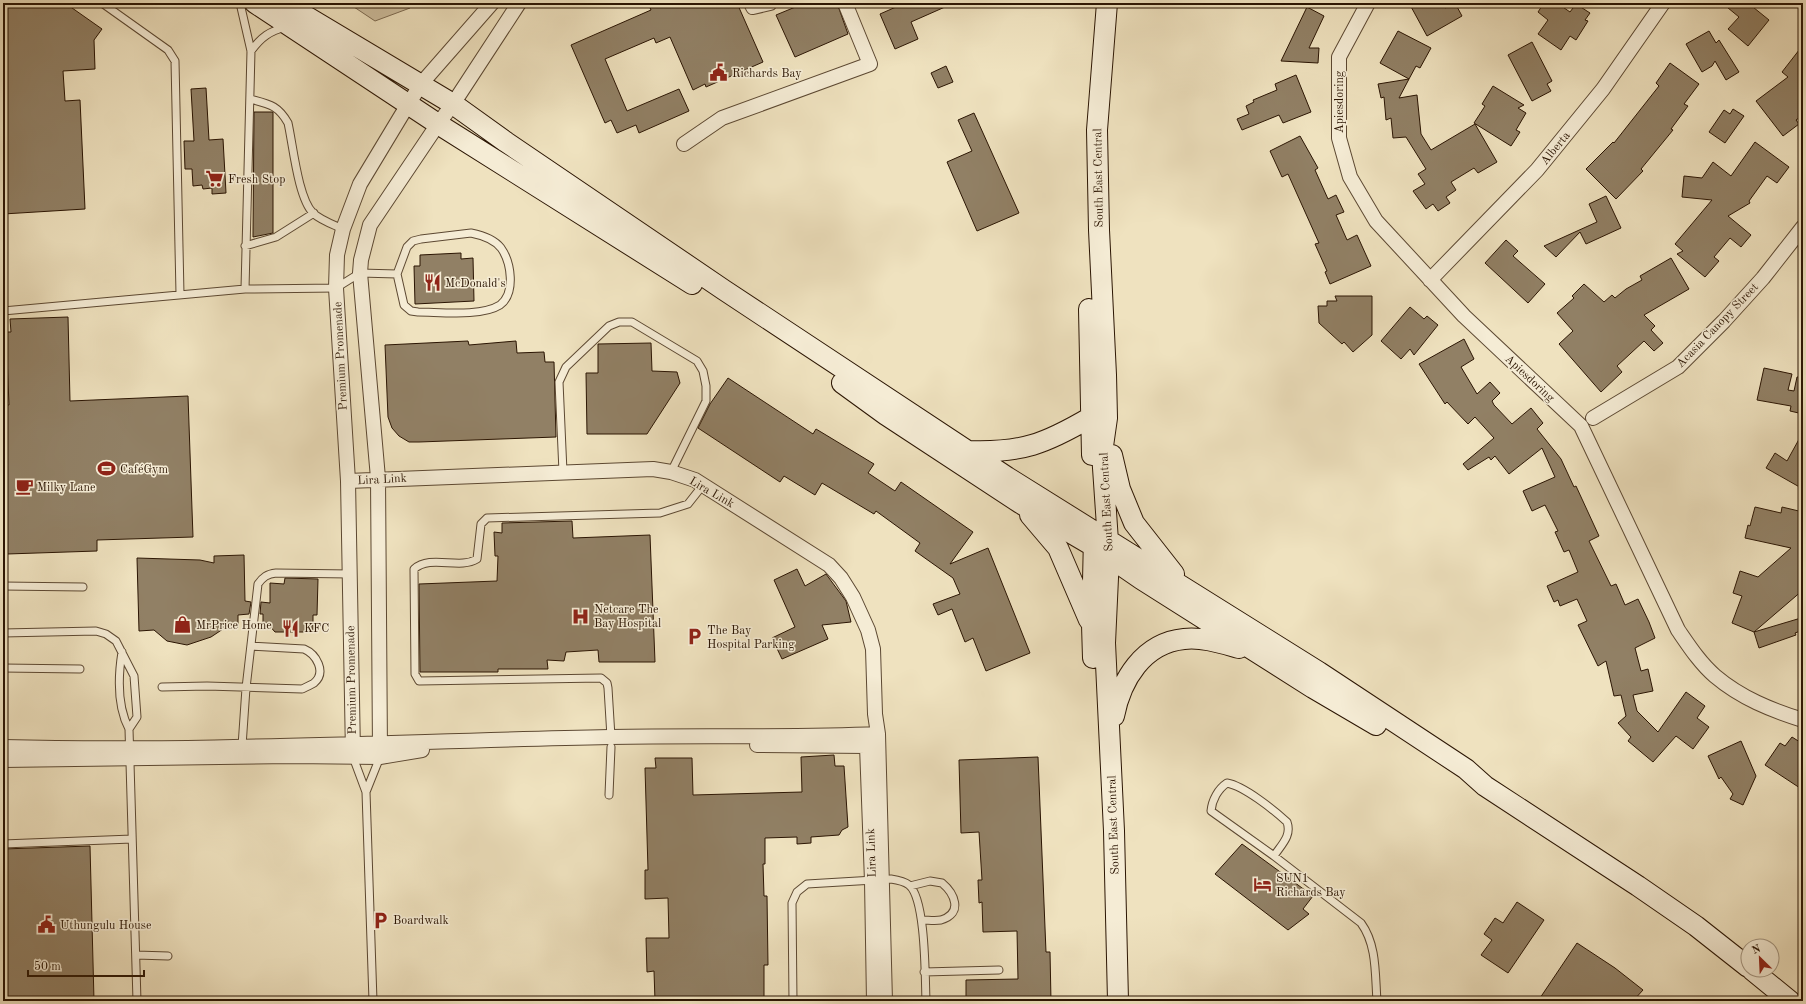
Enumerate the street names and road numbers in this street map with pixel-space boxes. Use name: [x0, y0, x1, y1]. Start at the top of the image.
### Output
street label: Apiesdoring: [1334, 70, 1346, 133]
street label: South East Central: [1092, 128, 1106, 228]
street label: Alberta: [1539, 130, 1573, 168]
street label: Acasia Canopy Street: [1674, 281, 1761, 370]
street label: Premium Promenade: [332, 301, 350, 411]
street label: Apiesdoring: [1502, 353, 1557, 405]
street label: South East Central: [1098, 452, 1116, 552]
street label: Lira Link: [357, 473, 407, 487]
street label: Lira Link: [687, 475, 736, 510]
street label: Premium Promenade: [345, 625, 359, 735]
street label: South East Central: [1106, 775, 1122, 875]
street label: Lira Link: [865, 828, 879, 878]

